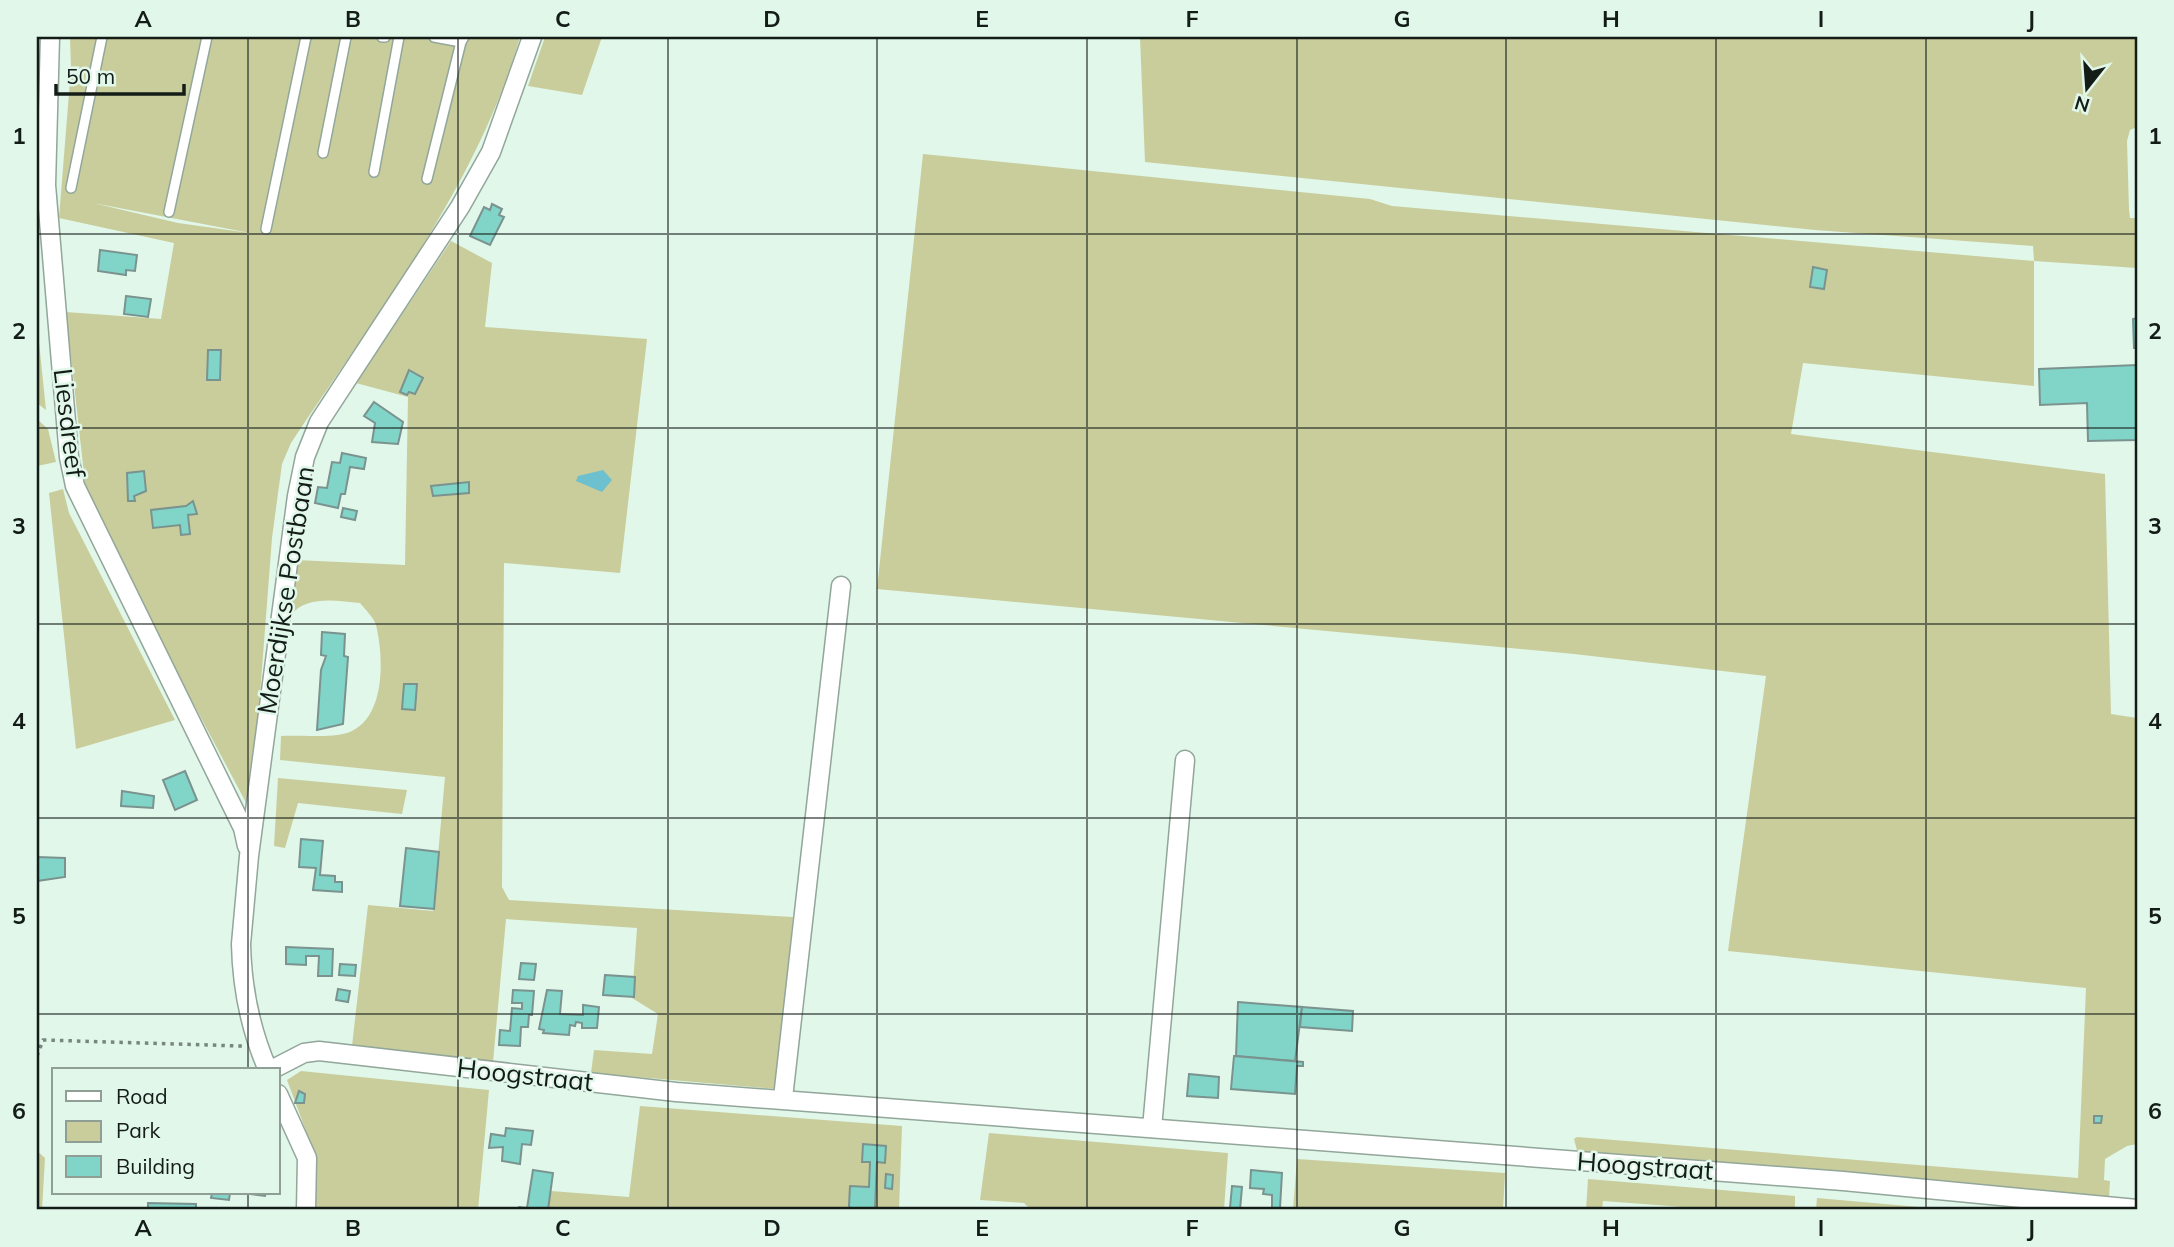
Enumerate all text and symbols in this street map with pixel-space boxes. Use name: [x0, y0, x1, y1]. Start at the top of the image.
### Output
text: A: [134, 4, 152, 33]
text: B: [345, 4, 361, 33]
text: C: [555, 4, 571, 33]
text: D: [763, 4, 781, 33]
text: E: [975, 4, 989, 33]
text: F: [1185, 4, 1199, 33]
text: G: [1393, 4, 1411, 33]
text: H: [1602, 4, 1620, 33]
text: I: [1818, 4, 1824, 33]
text: J: [2027, 4, 2035, 33]
scale bar: [56, 52, 184, 96]
north arrow: [2052, 52, 2122, 122]
text: 50 m: [66, 63, 115, 89]
text: N: [2072, 91, 2092, 118]
text: 1: [12, 121, 26, 150]
text: 1: [2148, 121, 2162, 150]
text: 2: [12, 316, 26, 345]
text: 2: [2148, 316, 2162, 345]
street label: Liesdreef: [46, 367, 93, 480]
street label: Moerdijkse Postbaan: [250, 464, 321, 716]
text: 3: [12, 511, 26, 540]
text: 3: [2148, 511, 2162, 540]
text: 4: [12, 706, 26, 735]
text: 4: [2148, 706, 2162, 735]
text: 5: [12, 901, 26, 930]
text: 5: [2148, 901, 2162, 930]
street label: Hoogstraat: [455, 1051, 595, 1098]
legend: [52, 1068, 280, 1194]
text: Road: [116, 1083, 167, 1109]
text: 6: [12, 1096, 26, 1125]
text: 6: [2148, 1096, 2162, 1125]
text: Park: [116, 1117, 160, 1143]
street label: Hoogstraat: [1576, 1144, 1714, 1187]
text: Building: [116, 1153, 195, 1179]
text: A: [134, 1213, 152, 1242]
text: B: [345, 1213, 361, 1242]
text: C: [555, 1213, 571, 1242]
text: D: [763, 1213, 781, 1242]
text: E: [975, 1213, 989, 1242]
text: F: [1185, 1213, 1199, 1242]
text: G: [1393, 1213, 1411, 1242]
text: H: [1602, 1213, 1620, 1242]
text: I: [1818, 1213, 1824, 1242]
text: J: [2027, 1213, 2035, 1242]

